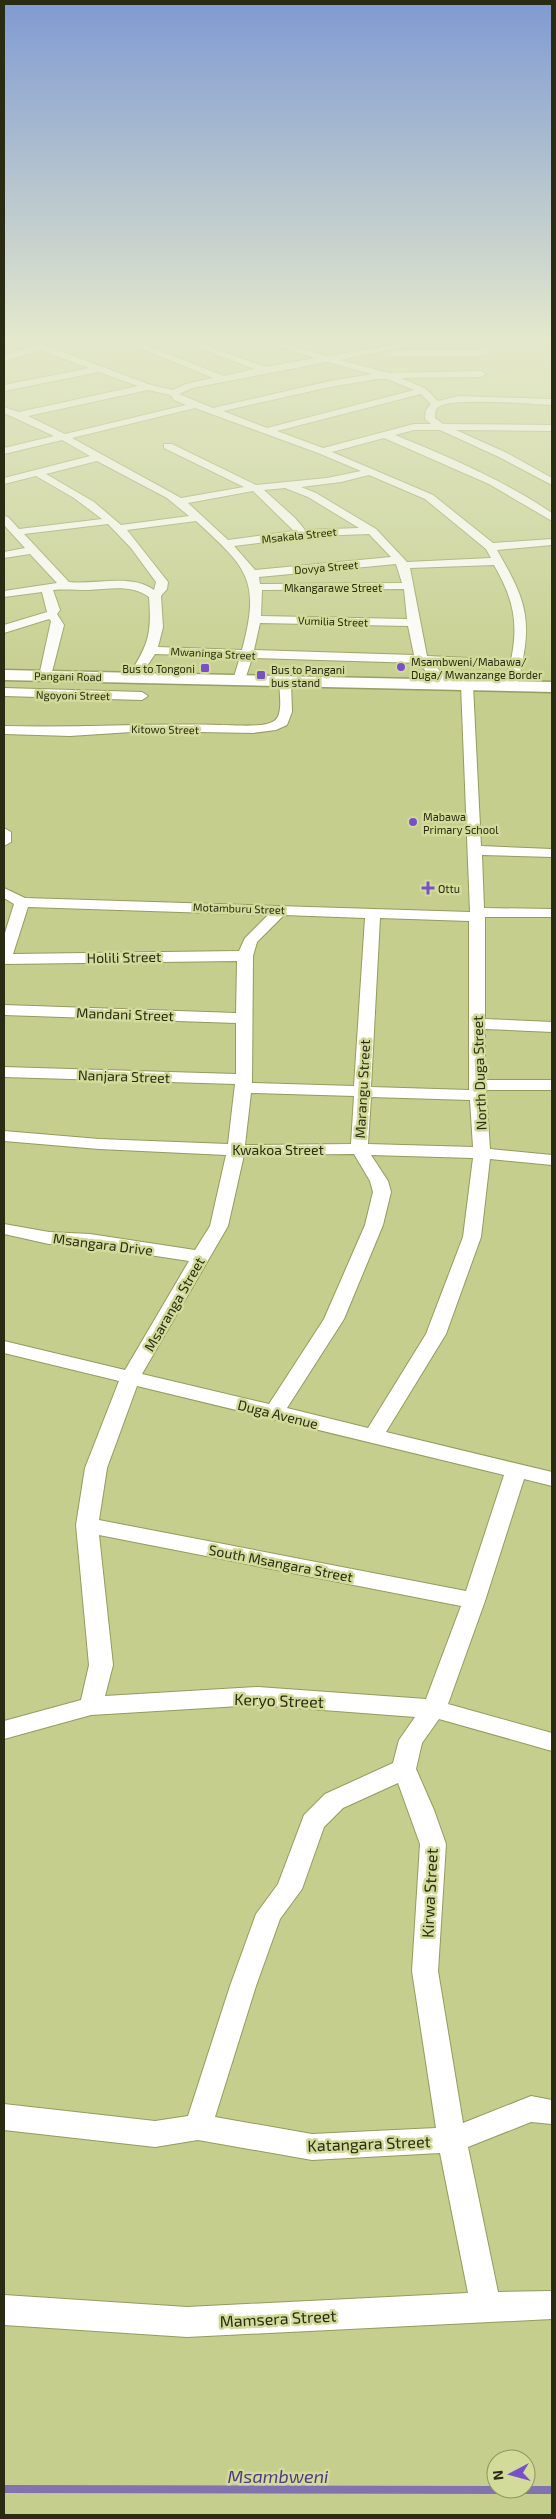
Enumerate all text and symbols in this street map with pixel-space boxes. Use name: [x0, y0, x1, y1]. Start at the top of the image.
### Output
street label: Msakala Street: [261, 525, 337, 545]
street label: Dovya Street: [293, 558, 359, 576]
street label: Mkangarawe Street: [284, 581, 382, 594]
street label: Vumilia Street: [298, 613, 368, 629]
street label: Mwaninga Street: [170, 644, 256, 662]
place label: Msambweni/Mabawa/ Duga/ Mwanzange Border: [411, 655, 543, 681]
marker: Msambweni/Mabawa/ Duga/ Mwanzange Border: [395, 661, 407, 673]
place label: Bus to Tongoni: [122, 662, 195, 675]
marker: Bus to Tongoni: [199, 662, 211, 674]
place label: Bus to Pangani bus stand: [271, 663, 345, 689]
street label: Pangani Road: [34, 669, 102, 683]
marker: Bus to Pangani bus stand: [255, 669, 267, 681]
street label: Ngoyoni Street: [36, 688, 110, 702]
street label: Kitowo Street: [131, 722, 199, 736]
place label: Mabawa Primary School: [423, 810, 499, 836]
marker: Mabawa Primary School: [407, 816, 419, 828]
marker: Ottu: [422, 882, 434, 894]
place label: Ottu: [438, 882, 460, 895]
street label: Motamburu Street: [193, 900, 285, 916]
street label: Holili Street: [87, 948, 161, 966]
street label: Mandani Street: [76, 1004, 174, 1024]
street label: North Duga Street: [469, 1015, 489, 1131]
street label: Marangu Street: [351, 1039, 373, 1139]
street label: Nanjara Street: [78, 1066, 170, 1086]
street label: Kwakoa Street: [232, 1141, 324, 1158]
street label: Msangara Drive: [52, 1229, 154, 1259]
street label: Msaranga Street: [140, 1254, 208, 1354]
street label: Duga Avenue: [236, 1396, 320, 1432]
street label: South Msangara Street: [208, 1541, 354, 1585]
street label: Keryo Street: [234, 1689, 324, 1711]
street label: Kirwa Street: [417, 1848, 441, 1938]
street label: Katangara Street: [307, 2131, 431, 2155]
street label: Mamsera Street: [219, 2305, 337, 2331]
north arrow: [486, 2449, 536, 2499]
water label: Msambweni: [228, 2465, 329, 2487]
text: N: [489, 2469, 507, 2481]

